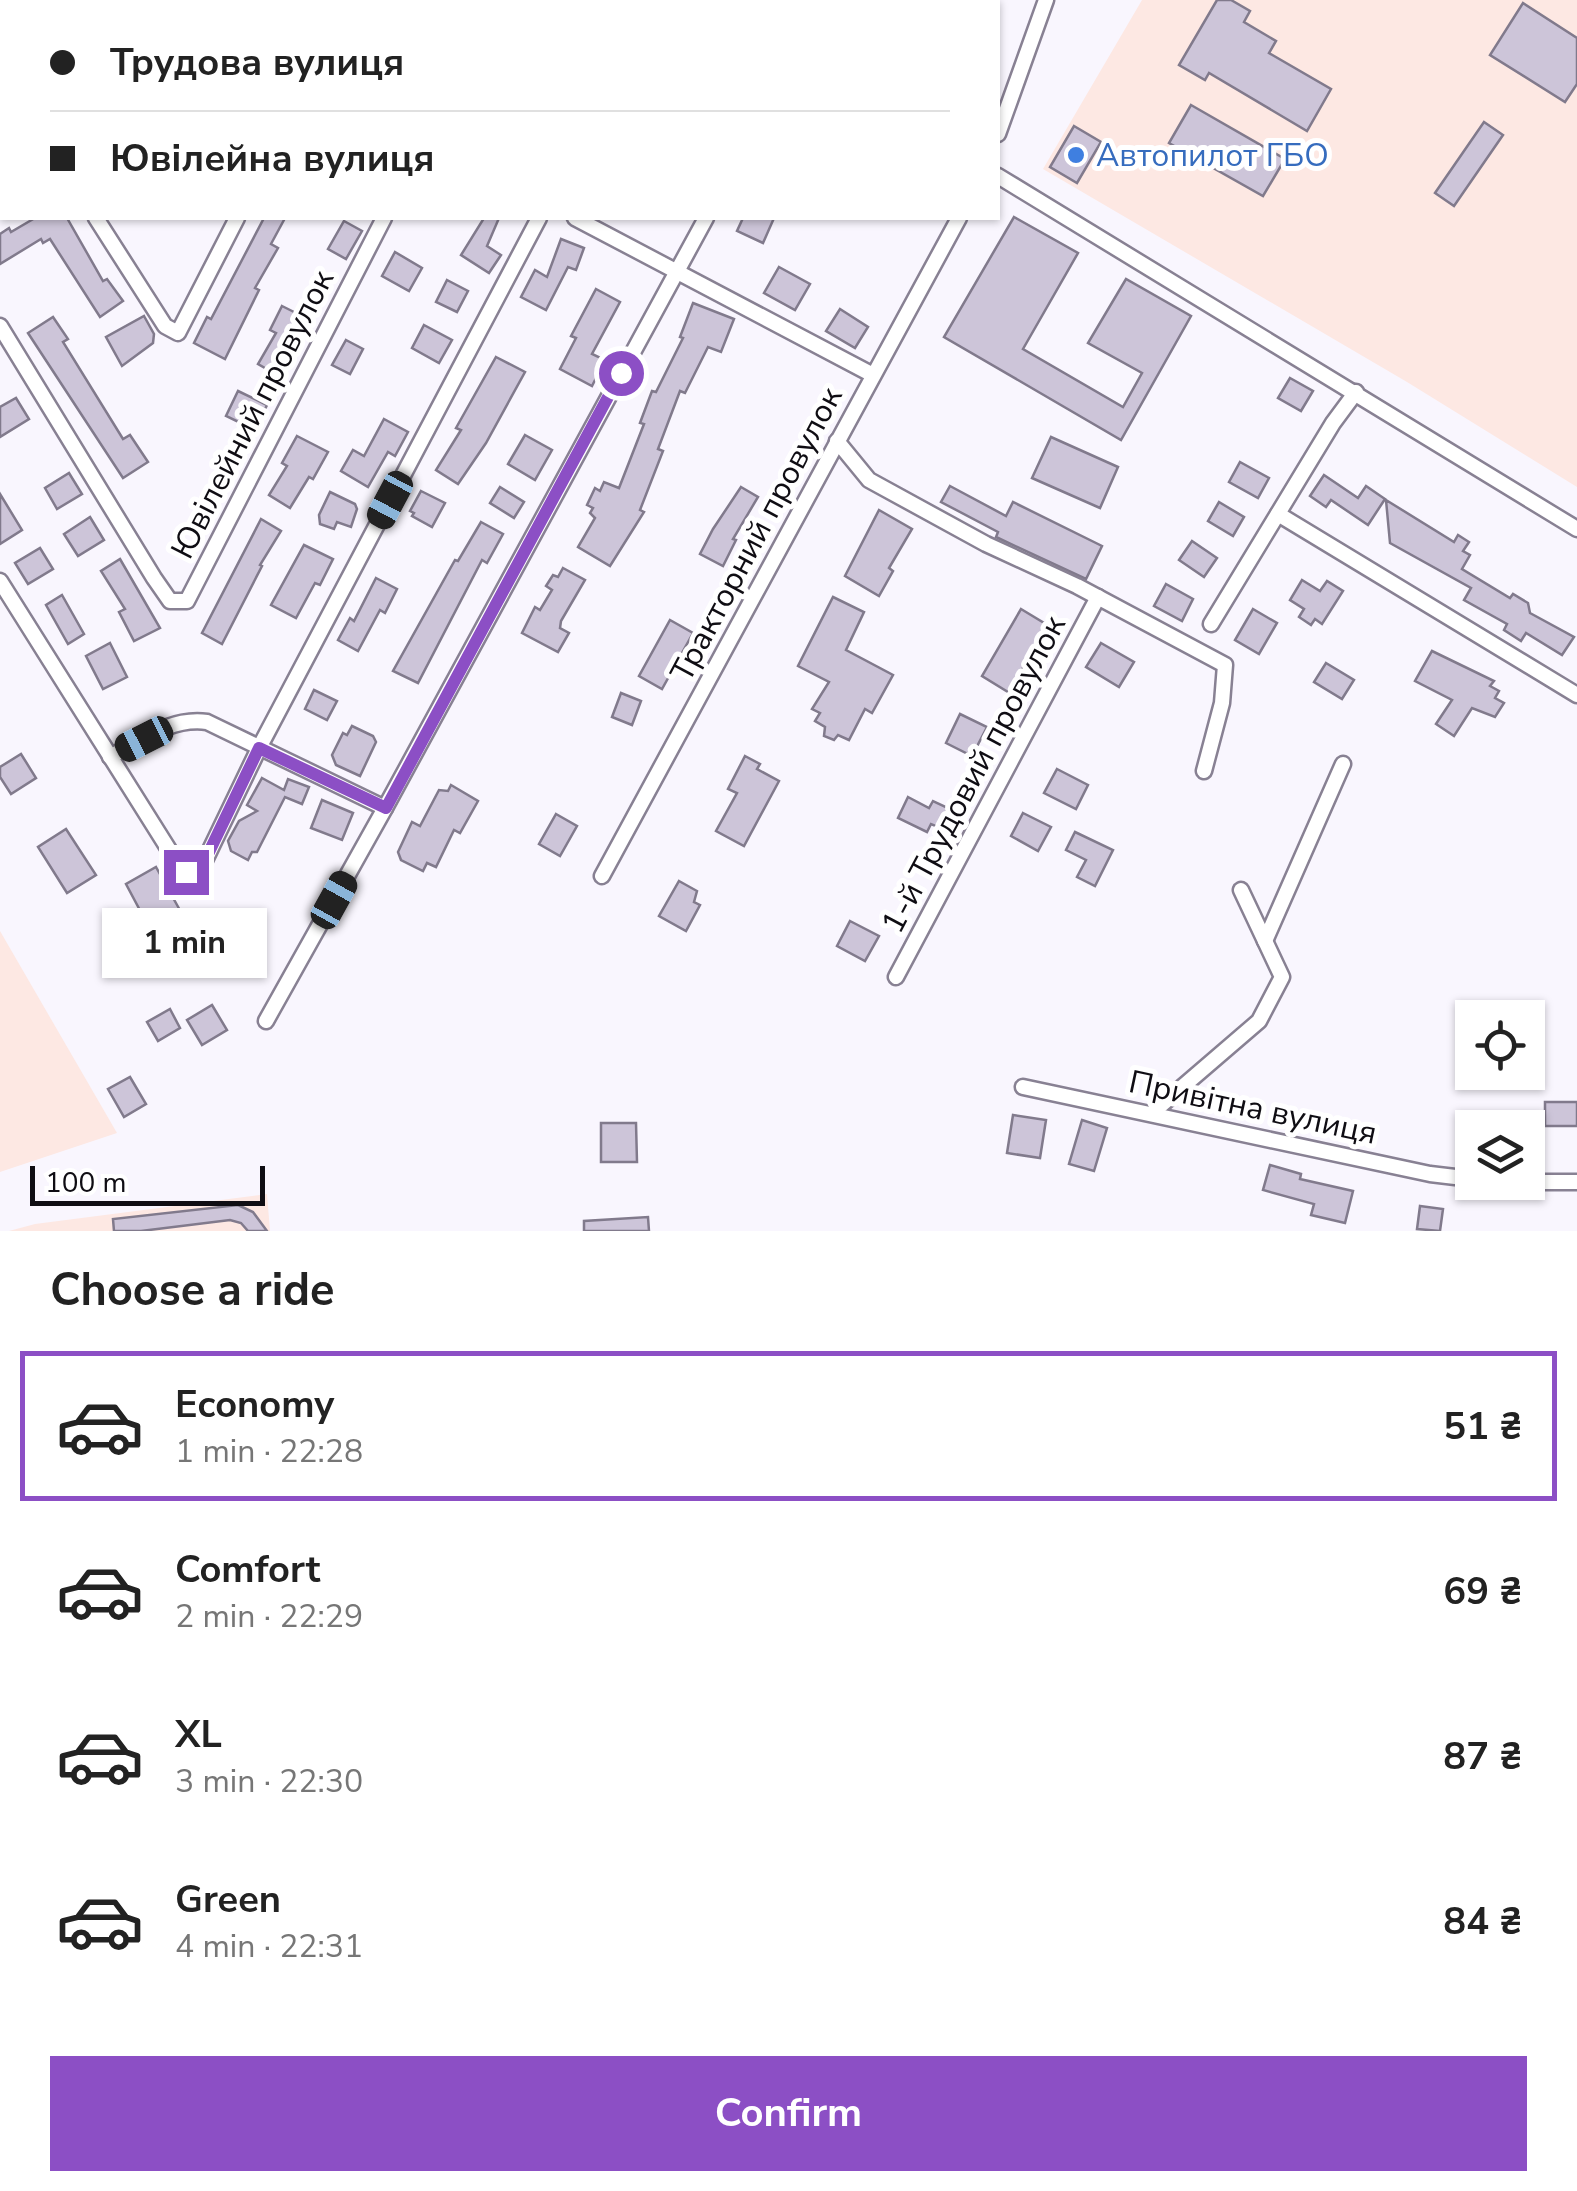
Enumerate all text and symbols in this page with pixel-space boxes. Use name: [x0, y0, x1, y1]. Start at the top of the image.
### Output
text: Трудова вулиця: [110, 37, 404, 88]
text: Ювілейна вулиця: [110, 133, 435, 184]
place label: Автопилот ГБО: [1096, 134, 1329, 177]
marker: Автопилот ГБО: [1065, 144, 1087, 166]
street label: Ювілейний провулок: [161, 262, 344, 566]
route start: [599, 351, 644, 396]
street label: Тракторний провулок: [660, 379, 852, 689]
car: [363, 466, 417, 534]
street label: 1-й Трудовий провулок: [871, 608, 1076, 941]
car: [110, 712, 178, 766]
route end: [164, 850, 209, 895]
car: [306, 866, 362, 934]
callout: 1 min: [104, 907, 268, 977]
text: 1 min: [143, 921, 226, 964]
map controls: [1455, 1000, 1545, 1200]
button: locate: [1455, 1000, 1545, 1090]
street label: Привітна вулиця: [1125, 1060, 1381, 1155]
button: layers: [1455, 1110, 1545, 1200]
scale bar: [30, 1161, 265, 1206]
text: 100 m: [45, 1164, 127, 1202]
text: Choose a ride: [50, 1260, 335, 1321]
text: Economy: [175, 1379, 334, 1430]
icon: car: [55, 1381, 145, 1471]
text: 51 ₴: [1443, 1401, 1522, 1452]
text: 1 min · 22:28: [175, 1430, 363, 1473]
text: Comfort: [175, 1544, 320, 1595]
icon: car: [55, 1546, 145, 1636]
text: 69 ₴: [1443, 1566, 1522, 1617]
text: 2 min · 22:29: [175, 1595, 363, 1638]
text: XL: [175, 1709, 222, 1760]
icon: car: [55, 1711, 145, 1801]
text: 87 ₴: [1443, 1731, 1522, 1782]
text: 3 min · 22:30: [175, 1760, 363, 1803]
text: Green: [175, 1874, 281, 1925]
icon: car: [55, 1876, 145, 1966]
text: 84 ₴: [1443, 1896, 1522, 1947]
text: 4 min · 22:31: [175, 1925, 363, 1968]
button: Confirm: [50, 2056, 1527, 2171]

